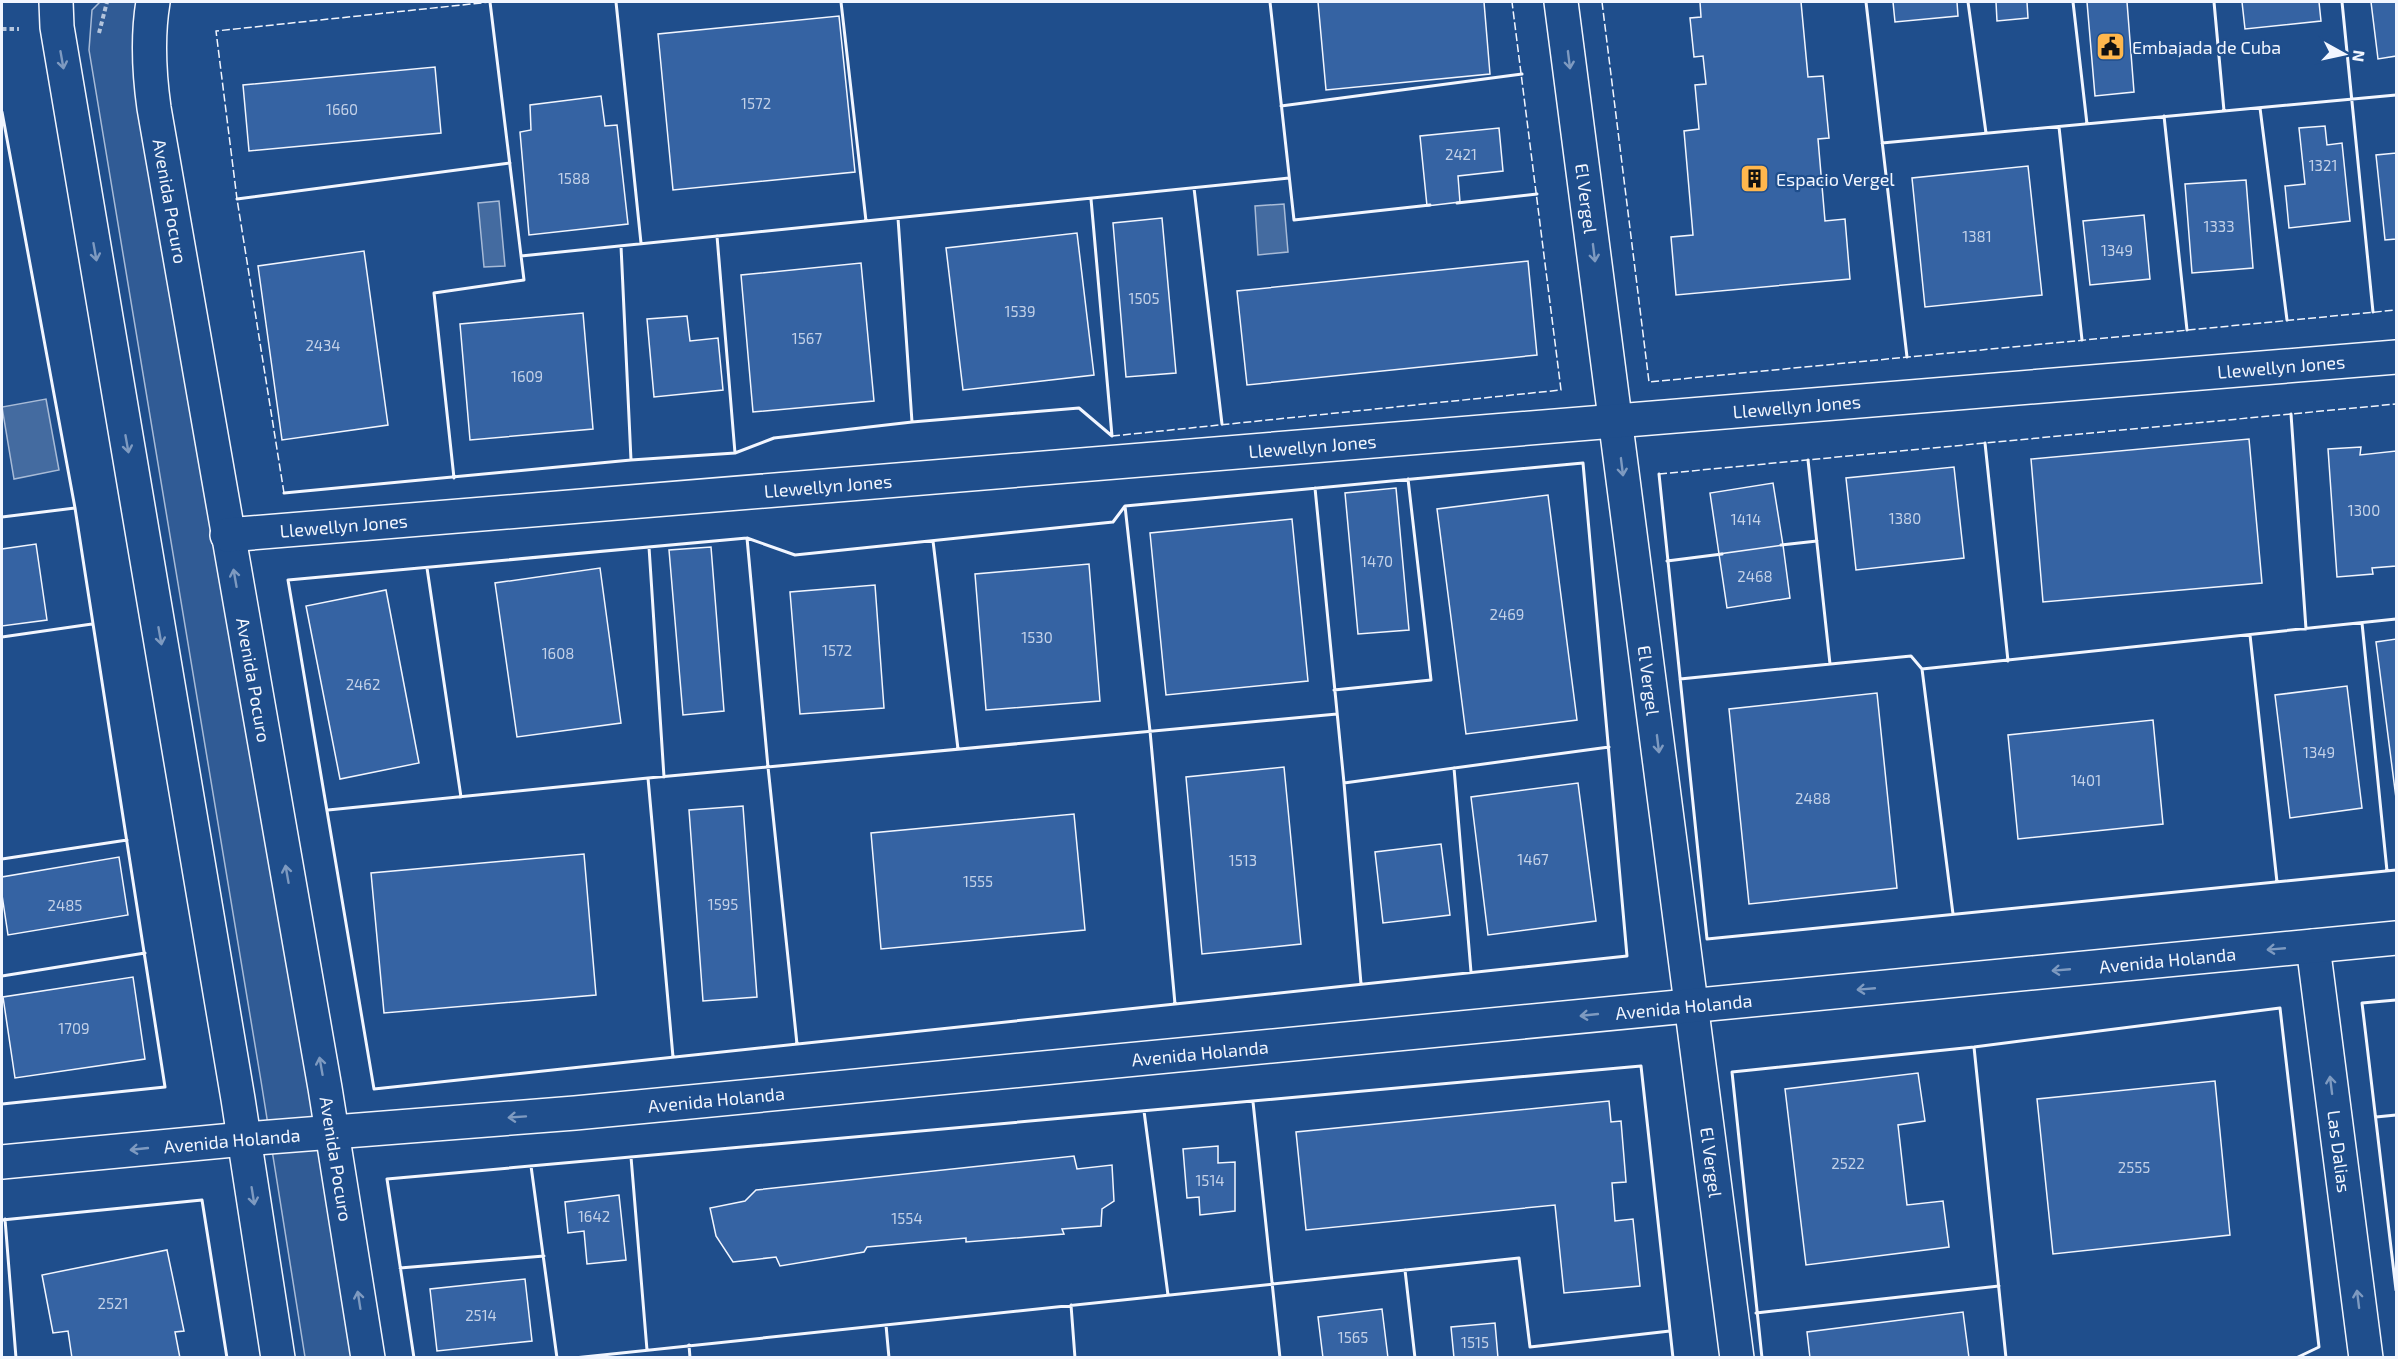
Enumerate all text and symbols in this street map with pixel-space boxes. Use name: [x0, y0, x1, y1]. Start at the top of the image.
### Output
north arrow: [2314, 24, 2374, 84]
public building icon: Embajada de Cuba: [2095, 31, 2127, 63]
place label: Embajada de Cuba: [2132, 36, 2281, 58]
one-way arrow: [57, 49, 68, 69]
one-way arrow: [1564, 49, 1575, 69]
text: N: [2349, 49, 2370, 63]
house number: 1572: [741, 94, 771, 112]
house number: 1660: [326, 100, 358, 118]
street label: Avenida Pocuro: [149, 137, 192, 265]
house number: 2421: [1445, 145, 1477, 163]
house number: 1321: [2309, 156, 2337, 174]
street label: El Vergel: [1571, 162, 1602, 235]
building icon: Espacio Vergel: [1739, 163, 1771, 195]
place label: Espacio Vergel: [1776, 168, 1895, 190]
house number: 1588: [558, 169, 590, 187]
house number: 1333: [2204, 217, 2235, 235]
house number: 1381: [1962, 227, 1992, 245]
one-way arrow: [90, 241, 101, 261]
house number: 1349: [2101, 241, 2133, 259]
one-way arrow: [1589, 242, 1600, 262]
house number: 1505: [1128, 289, 1160, 307]
house number: 1539: [1005, 302, 1035, 320]
house number: 1567: [792, 329, 822, 347]
house number: 2434: [305, 336, 341, 354]
street label: Llewellyn Jones: [2216, 350, 2346, 383]
house number: 1609: [511, 367, 543, 385]
street label: Llewellyn Jones: [1732, 390, 1862, 422]
street label: Llewellyn Jones: [1247, 430, 1377, 462]
one-way arrow: [122, 434, 133, 453]
one-way arrow: [1617, 457, 1628, 476]
street label: Llewellyn Jones: [763, 469, 893, 502]
house number: 1300: [2348, 501, 2380, 519]
street label: Llewellyn Jones: [279, 509, 408, 542]
house number: 1380: [1889, 509, 1921, 527]
house number: 1414: [1731, 510, 1761, 528]
house number: 1470: [1361, 552, 1393, 570]
house number: 2468: [1737, 567, 1773, 585]
one-way arrow: [229, 569, 240, 589]
house number: 2469: [1490, 605, 1524, 623]
street label: Avenida Pocuro: [232, 616, 275, 744]
one-way arrow: [155, 626, 166, 646]
house number: 1530: [1021, 628, 1053, 646]
house number: 1572: [822, 641, 852, 659]
house number: 1608: [542, 644, 574, 662]
street label: El Vergel: [1634, 644, 1665, 717]
house number: 2462: [346, 675, 380, 693]
one-way arrow: [1653, 733, 1664, 753]
house number: 1349: [2303, 743, 2335, 761]
house number: 1401: [2071, 771, 2101, 789]
house number: 2488: [1795, 789, 1831, 807]
house number: 1467: [1517, 850, 1549, 868]
house number: 1513: [1229, 851, 1257, 869]
one-way arrow: [281, 865, 292, 884]
house number: 1555: [963, 872, 993, 890]
house number: 1595: [708, 895, 738, 913]
house number: 2485: [48, 896, 82, 914]
street label: Avenida Holanda: [2098, 942, 2237, 977]
one-way arrow: [2266, 944, 2286, 955]
one-way arrow: [2051, 965, 2071, 976]
one-way arrow: [1857, 984, 1877, 995]
street label: Avenida Holanda: [1614, 989, 1753, 1024]
one-way arrow: [1579, 1010, 1599, 1021]
house number: 1709: [58, 1019, 90, 1037]
street label: Avenida Holanda: [1131, 1035, 1269, 1070]
one-way arrow: [315, 1057, 326, 1076]
one-way arrow: [2325, 1076, 2336, 1096]
street label: Avenida Holanda: [647, 1082, 786, 1117]
street label: Avenida Pocuro: [316, 1095, 357, 1223]
street label: Las Dalias: [2323, 1109, 2356, 1194]
one-way arrow: [508, 1112, 528, 1123]
street label: Avenida Holanda: [163, 1124, 301, 1158]
street label: El Vergel: [1696, 1126, 1727, 1199]
one-way arrow: [129, 1144, 149, 1155]
house number: 2522: [1831, 1154, 1865, 1172]
house number: 2555: [2118, 1158, 2150, 1176]
house number: 1514: [1195, 1171, 1225, 1189]
one-way arrow: [247, 1186, 258, 1206]
house number: 1642: [578, 1207, 610, 1225]
house number: 1554: [891, 1209, 923, 1227]
one-way arrow: [353, 1290, 364, 1310]
one-way arrow: [2353, 1290, 2364, 1310]
house number: 2521: [98, 1294, 128, 1312]
house number: 2514: [465, 1306, 497, 1324]
house number: 1565: [1338, 1328, 1368, 1346]
house number: 1515: [1461, 1333, 1489, 1351]

